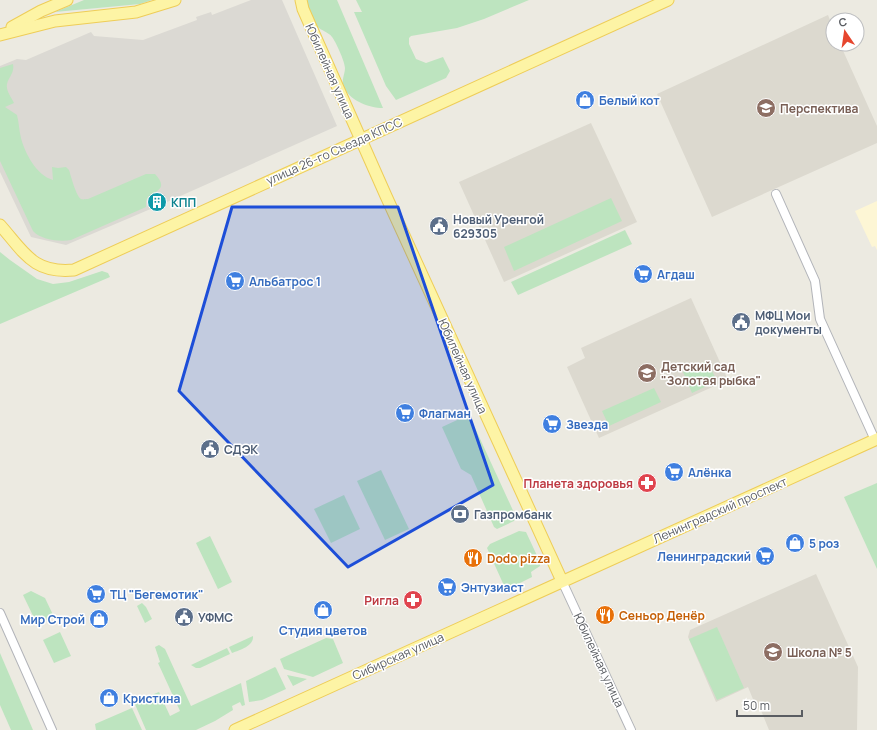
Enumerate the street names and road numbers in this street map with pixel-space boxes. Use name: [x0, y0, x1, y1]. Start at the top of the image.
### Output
street label: Юбилейная улица: [301, 21, 359, 121]
street label: улица 26-го Съезда КПСС: [263, 113, 405, 189]
street label: Юбилейная улица: [434, 316, 492, 416]
street label: Ленинградский проспект: [650, 473, 790, 547]
street label: Юбилейная улица: [570, 610, 628, 710]
street label: Сибирская улица: [350, 628, 446, 684]

